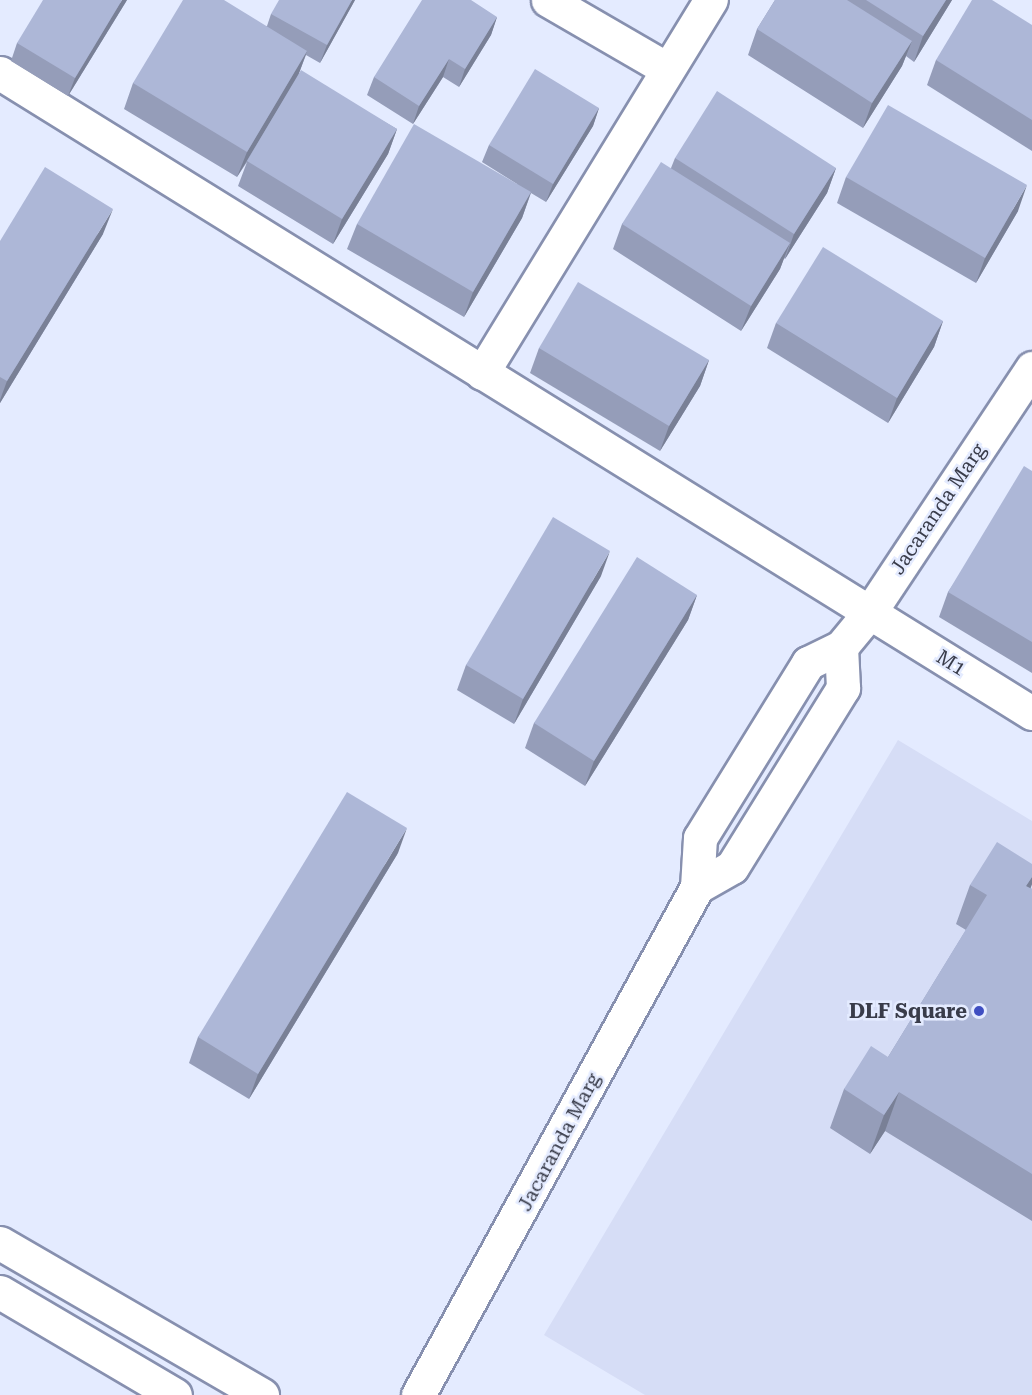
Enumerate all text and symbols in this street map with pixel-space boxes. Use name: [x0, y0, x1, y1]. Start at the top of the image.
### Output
street label: Jacaranda Marg: [885, 439, 991, 579]
street label: M1: [932, 645, 970, 681]
place label: DLF Square: [849, 999, 967, 1023]
marker: DLF Square: [972, 1004, 986, 1018]
street label: Jacaranda Marg: [513, 1069, 605, 1215]

